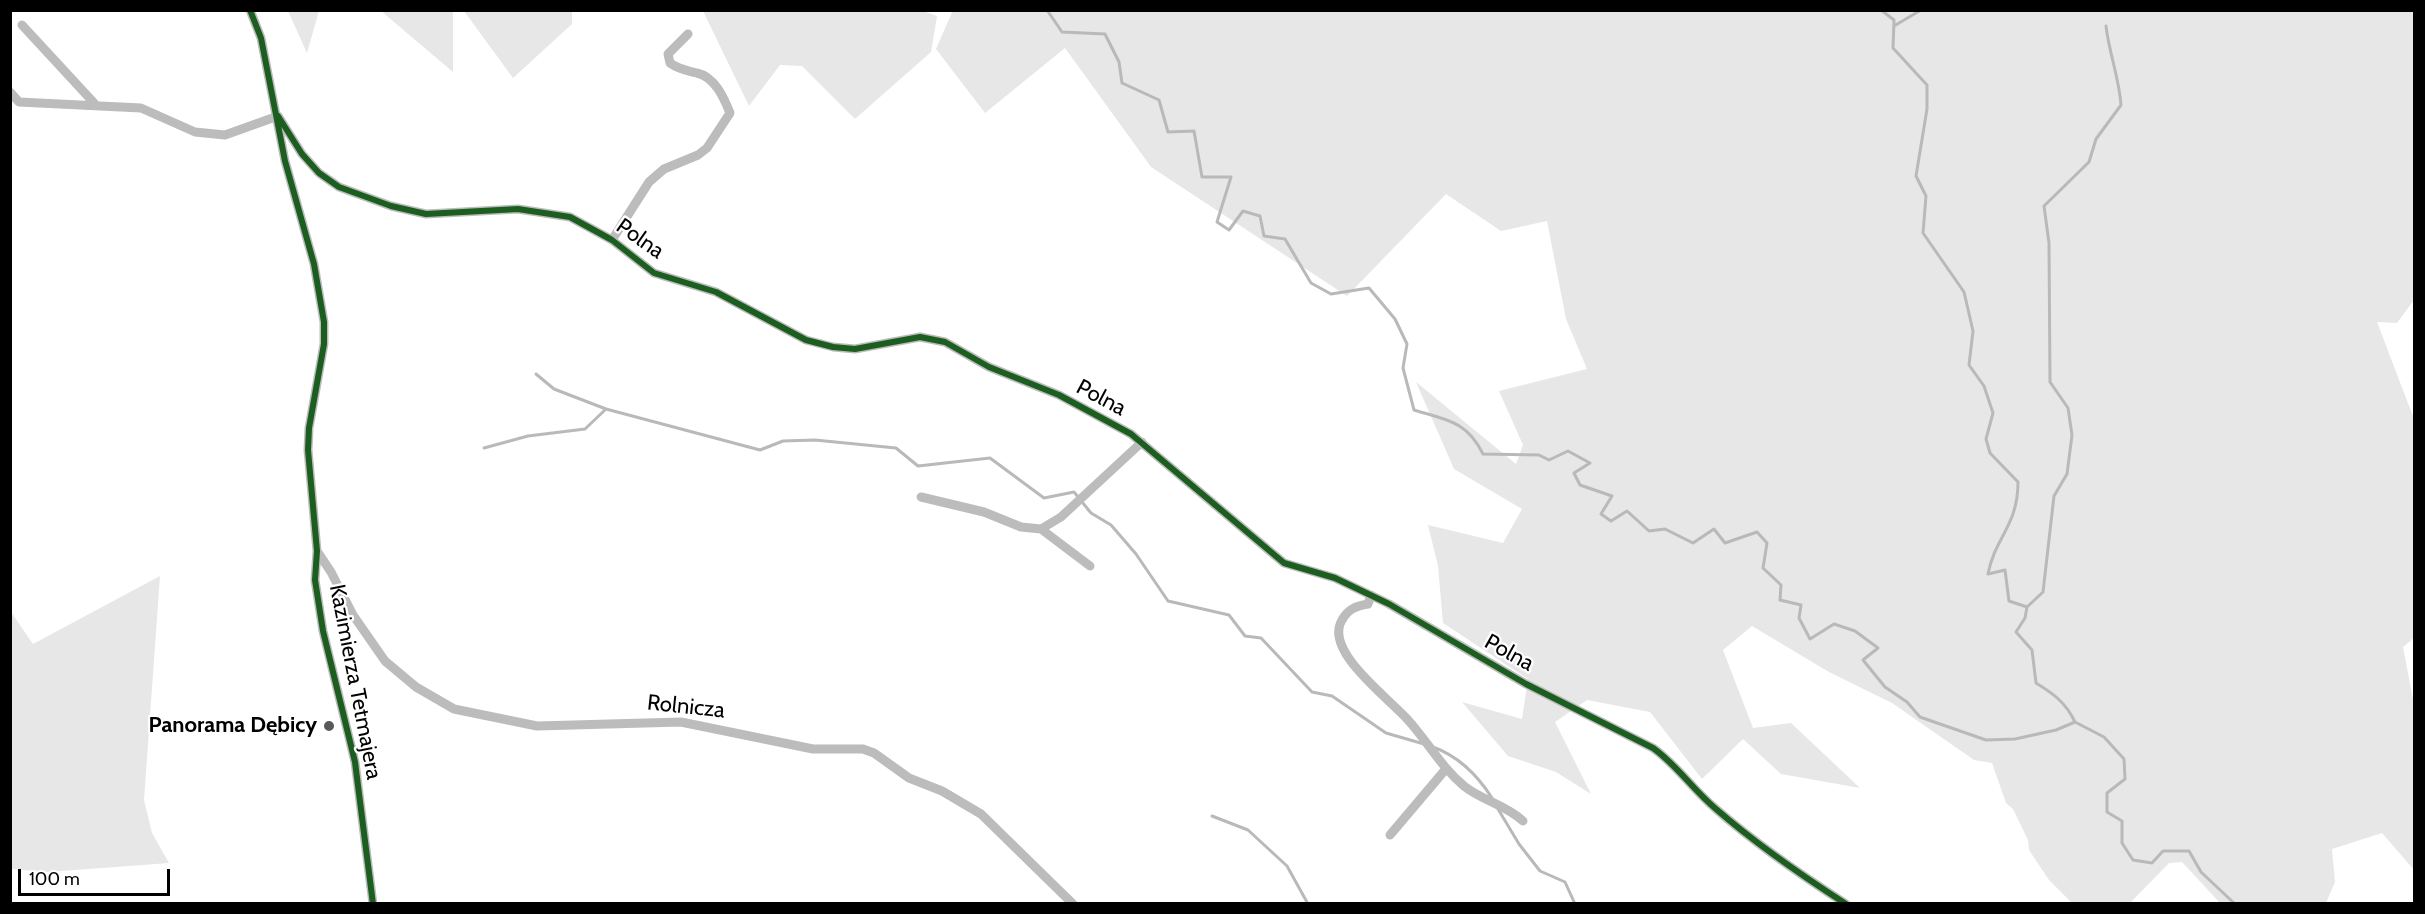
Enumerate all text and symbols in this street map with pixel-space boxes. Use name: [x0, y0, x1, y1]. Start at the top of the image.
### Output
street label: Polna: [611, 213, 669, 265]
street label: Polna: [1072, 374, 1130, 422]
street label: Kazimierza Tetmajera: [323, 582, 387, 782]
street label: Polna: [1480, 629, 1538, 677]
street label: Rolnicza: [646, 690, 726, 724]
place label: Panorama Dębicy: [149, 713, 317, 739]
marker: Panorama Dębicy: [322, 719, 336, 733]
scale bar: [21, 857, 172, 895]
text: 100 m: [29, 868, 80, 890]

